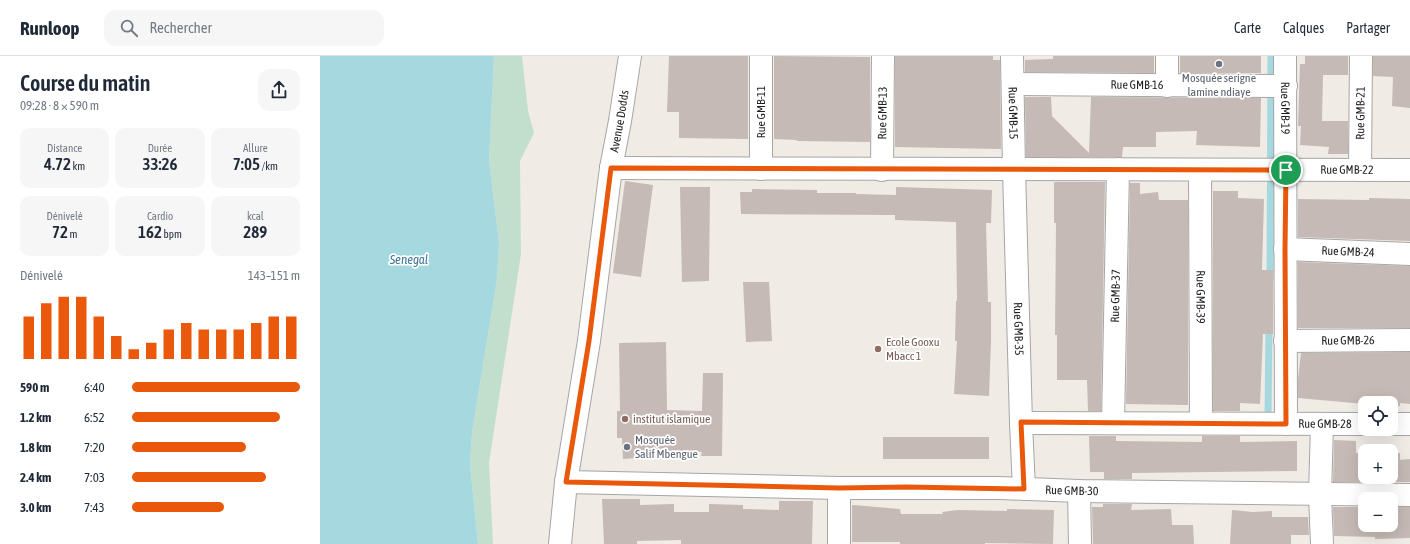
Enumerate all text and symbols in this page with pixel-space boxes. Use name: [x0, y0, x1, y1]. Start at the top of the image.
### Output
search box: [104, 10, 384, 46]
text: Runloop: [20, 17, 80, 39]
icon: search: [118, 17, 140, 39]
text: Rechercher: [150, 19, 212, 36]
text: Carte: [1234, 20, 1261, 36]
text: Calques: [1283, 20, 1324, 36]
text: Partager: [1346, 20, 1390, 36]
marker: Mosquée serigne lamine ndiaye: [1214, 59, 1224, 69]
button: share: [258, 69, 300, 111]
text: Course du matin: [20, 70, 150, 96]
place label: Mosquée serigne lamine ndiaye: [1182, 71, 1256, 99]
street label: Rue GMB-16: [1111, 78, 1164, 92]
street label: Rue GMB-19: [1278, 82, 1292, 135]
street label: Rue GMB-11: [754, 85, 768, 138]
street label: Rue GMB-21: [1353, 86, 1368, 140]
street label: Rue GMB-13: [875, 87, 890, 139]
street label: Rue GMB-15: [1006, 87, 1020, 139]
street label: Avenue Dodds: [607, 89, 632, 154]
text: 09:28 · 8 × 590 m: [20, 98, 99, 113]
text: Distance: [47, 142, 82, 154]
text: Durée: [148, 142, 172, 154]
text: Allure: [243, 142, 268, 154]
pin: [1269, 153, 1303, 187]
text: 4.72: [44, 154, 71, 174]
text: 33:26: [142, 154, 177, 174]
text: 7:05: [233, 154, 260, 174]
icon: arrive: [1275, 159, 1297, 181]
text: km: [71, 160, 85, 172]
text: /km: [260, 160, 278, 172]
street label: Rue GMB-22: [1320, 163, 1374, 177]
text: Dénivelé: [47, 210, 83, 222]
text: Cardio: [147, 210, 173, 222]
text: kcal: [247, 210, 264, 222]
text: 72: [52, 222, 68, 242]
text: 162: [138, 222, 162, 242]
text: 289: [243, 222, 267, 242]
text: m: [68, 228, 77, 240]
text: bpm: [162, 228, 182, 240]
street label: Rue GMB-24: [1321, 243, 1375, 260]
water label: Senegal: [389, 252, 428, 267]
text: Dénivelé: [20, 268, 63, 283]
text: 143–151 m: [248, 268, 300, 283]
street label: Rue GMB-37: [1108, 269, 1123, 323]
street label: Rue GMB-39: [1193, 270, 1208, 324]
street label: Rue GMB-35: [1011, 302, 1026, 356]
street label: Rue GMB-26: [1321, 333, 1375, 348]
place label: Ecole Gooxu Mbacc 1: [886, 335, 940, 363]
marker: Ecole Gooxu Mbacc 1: [873, 344, 883, 354]
text: 590 m: [20, 380, 49, 395]
text: 6:40: [84, 380, 105, 395]
map controls: [1358, 396, 1398, 532]
button: locate: [1358, 396, 1398, 436]
text: 1.2 km: [20, 410, 51, 425]
text: 6:52: [84, 410, 105, 425]
place label: institut islamique: [633, 412, 710, 426]
marker: institut islamique: [620, 414, 630, 424]
street label: Rue GMB-28: [1298, 417, 1352, 431]
place label: Mosquée Salif Mbengue: [635, 433, 698, 461]
text: 1.8 km: [20, 440, 51, 455]
text: 7:20: [84, 440, 105, 455]
marker: Mosquée Salif Mbengue: [622, 442, 632, 452]
button: +: [1358, 444, 1398, 484]
text: 2.4 km: [20, 470, 51, 485]
text: 7:03: [84, 470, 105, 485]
street label: Rue GMB-30: [1045, 483, 1099, 498]
button: −: [1358, 492, 1398, 532]
text: 3.0 km: [20, 500, 51, 515]
text: 7:43: [84, 500, 105, 515]

